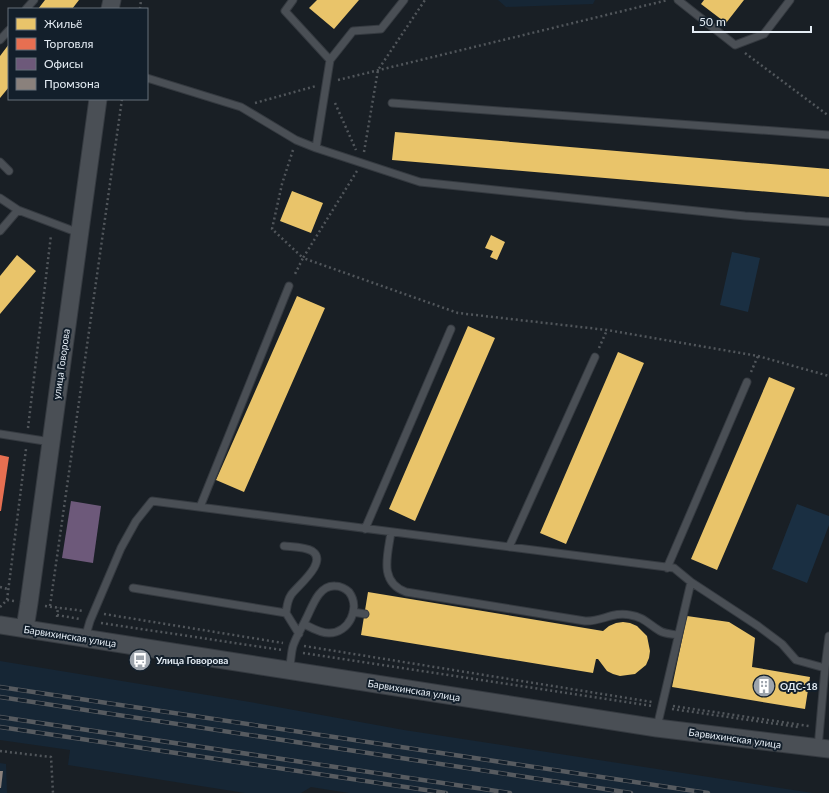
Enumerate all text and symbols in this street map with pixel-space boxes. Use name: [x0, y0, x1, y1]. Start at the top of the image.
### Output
legend: [8, 8, 148, 100]
scale bar: [693, 8, 811, 34]
text: 50 m: [699, 14, 726, 29]
text: Жильё: [44, 16, 82, 31]
text: Торговля: [44, 36, 94, 51]
text: Офисы: [44, 56, 83, 71]
text: Промзона: [44, 76, 100, 91]
street label: улица Говорова: [50, 328, 72, 400]
street label: Барвихинская улица: [23, 623, 117, 649]
bus stop icon: Улица Говорова: [127, 647, 153, 673]
place label: Улица Говорова: [155, 654, 228, 666]
building icon: ОДС-18: [751, 673, 777, 699]
street label: Барвихинская улица: [367, 677, 461, 703]
place label: ОДС-18: [780, 680, 818, 692]
street label: Барвихинская улица: [688, 726, 782, 750]

